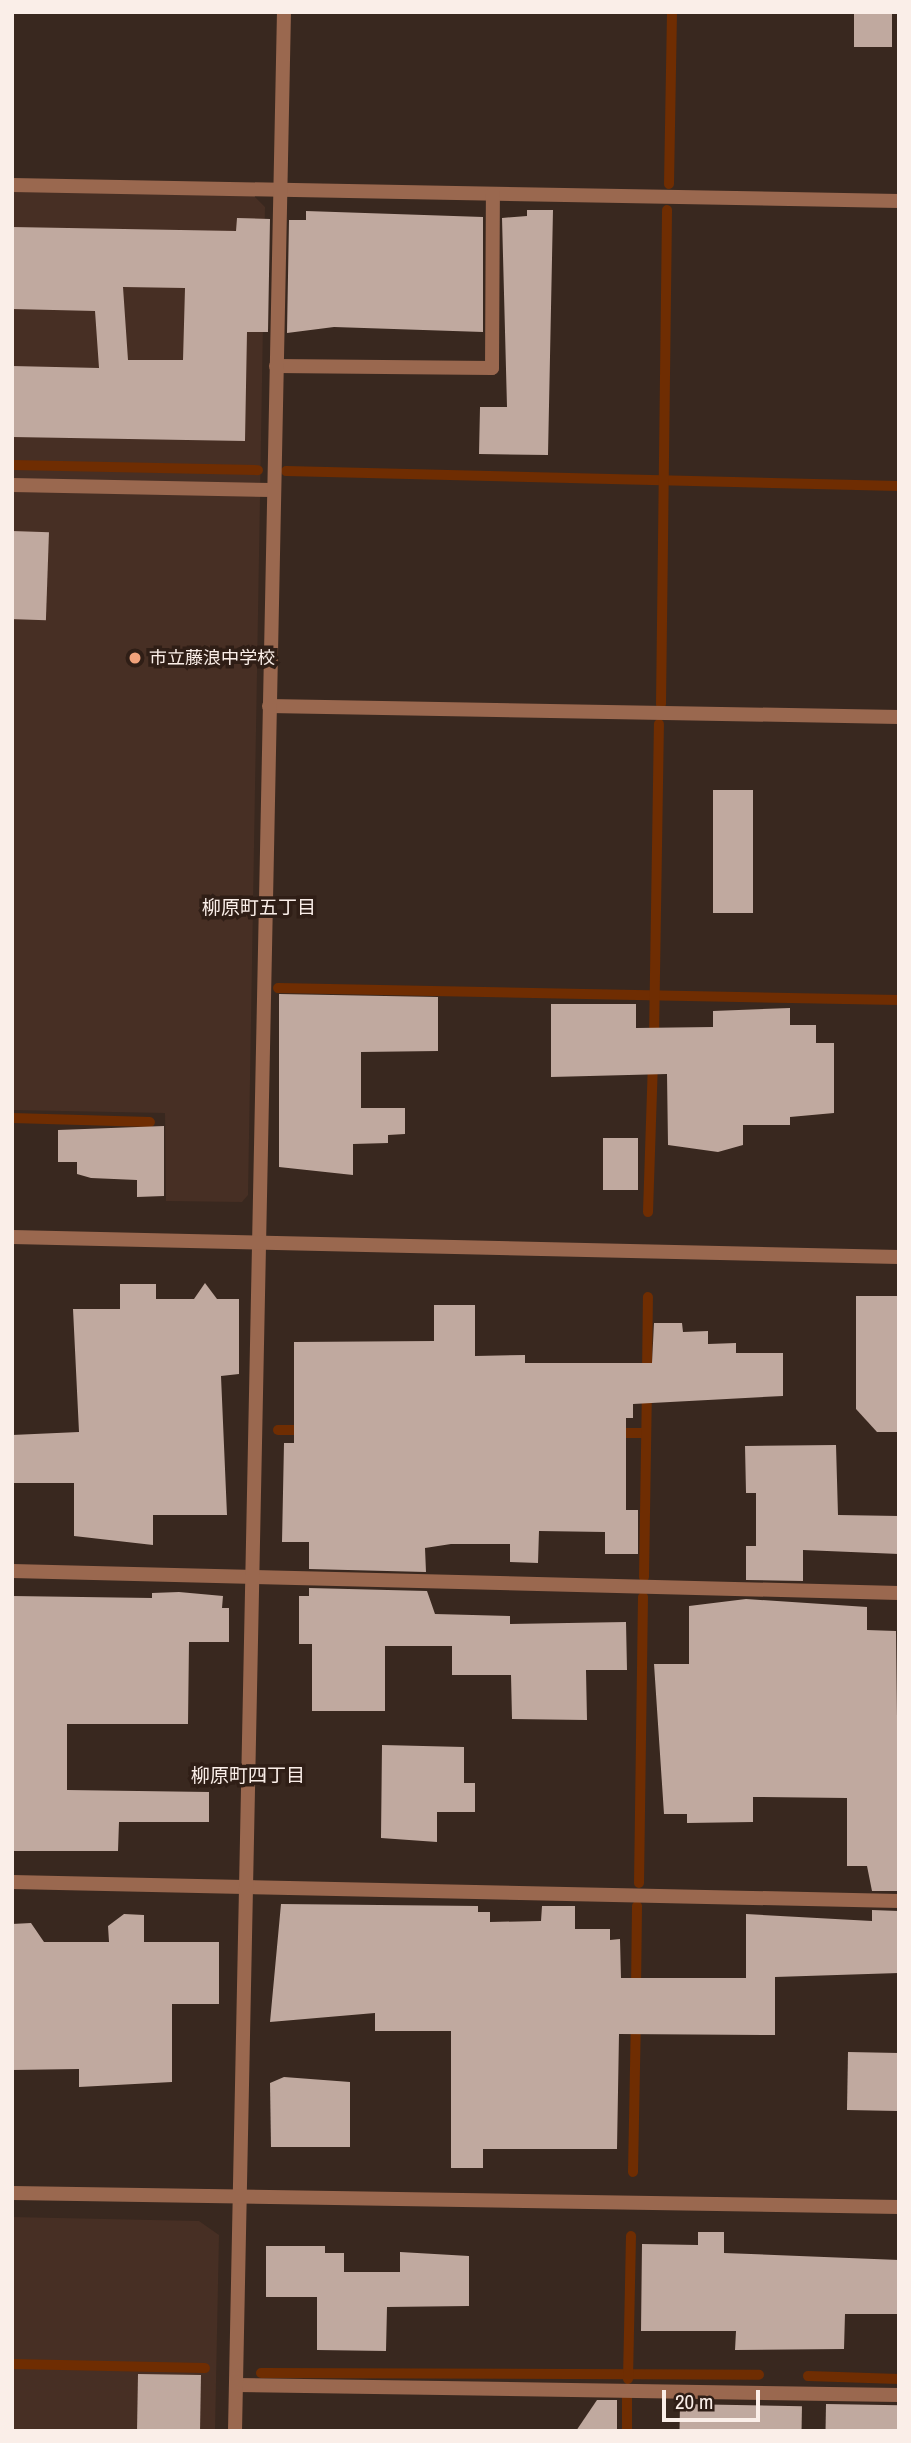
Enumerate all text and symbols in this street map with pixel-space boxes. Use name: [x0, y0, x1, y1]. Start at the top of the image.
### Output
place label: 市立藤浪中学校: [149, 647, 275, 669]
marker: 市立藤浪中学校: [127, 650, 143, 666]
district label: 柳原町五丁目: [202, 897, 316, 919]
district label: 柳原町四丁目: [191, 1765, 305, 1787]
scale bar: [666, 2376, 764, 2420]
text: 20 m: [675, 2387, 713, 2416]

